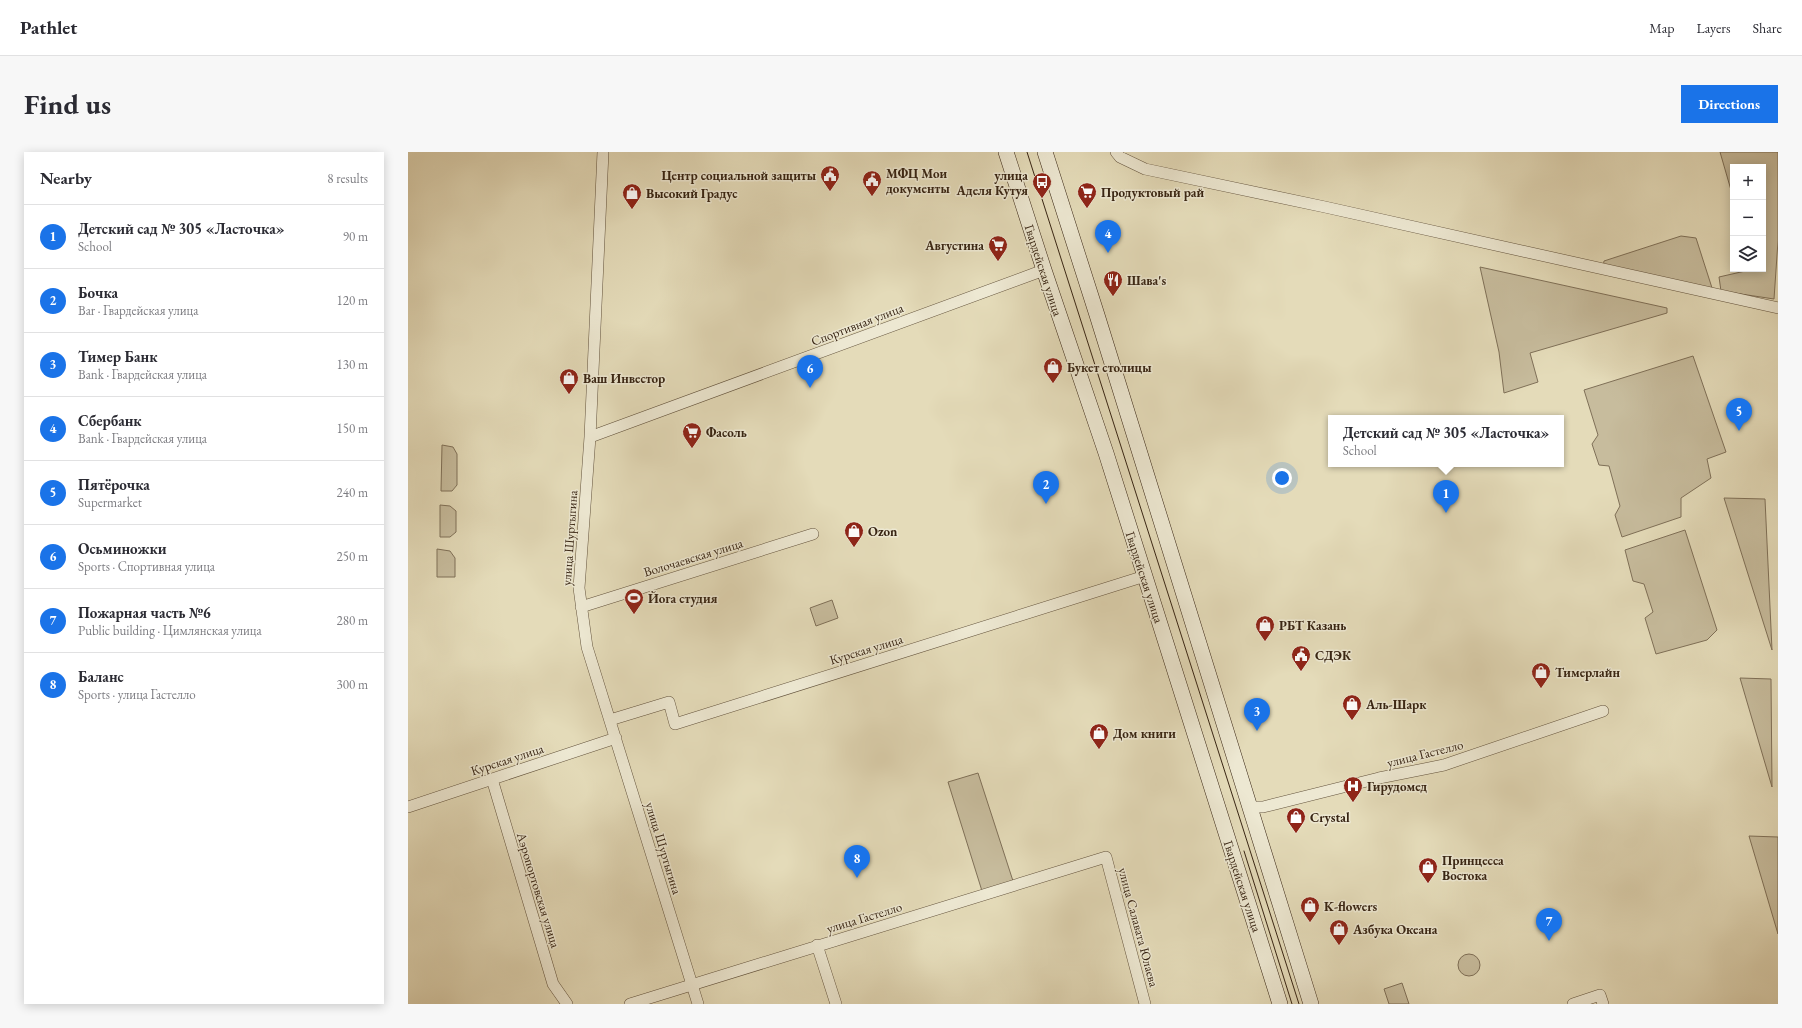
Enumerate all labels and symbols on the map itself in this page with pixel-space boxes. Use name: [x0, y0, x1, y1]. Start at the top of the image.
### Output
public building icon: Центр социальной защиты: [819, 164, 841, 192]
place label: МФЦ Мои документы: [886, 165, 950, 197]
place label: Центр социальной защиты: [661, 167, 817, 184]
place label: улица Аделя Кутуя: [955, 167, 1028, 199]
public building icon: МФЦ Мои документы: [861, 169, 883, 197]
bus stop icon: улица Аделя Кутуя: [1031, 171, 1053, 199]
supermarket icon: Продуктовый рай: [1076, 181, 1098, 209]
shop icon: Высокий Градус: [621, 182, 643, 210]
place label: Продуктовый рай: [1101, 184, 1204, 201]
place label: Высокий Градус: [646, 185, 738, 202]
pin: 4: [1095, 220, 1121, 253]
street label: Гвардейская улица: [1021, 222, 1067, 319]
supermarket icon: Августина: [987, 234, 1009, 262]
place label: Августина: [924, 237, 984, 254]
restaurant icon: Шава's: [1102, 269, 1124, 297]
place label: Шава's: [1127, 272, 1166, 289]
street label: Спортивная улица: [809, 299, 906, 350]
pin: 6: [797, 355, 823, 388]
shop icon: Букет столицы: [1042, 356, 1064, 384]
place label: Букет столицы: [1067, 359, 1152, 376]
shop icon: Ваш Инвестор: [558, 367, 580, 395]
place label: Ваш Инвестор: [583, 370, 665, 387]
pin: 5: [1726, 398, 1752, 431]
supermarket icon: Фасоль: [681, 421, 703, 449]
place label: Фасоль: [706, 424, 747, 441]
your location: [1272, 468, 1292, 488]
pin: 2: [1033, 471, 1059, 504]
pin: 1: [1433, 480, 1459, 513]
street label: улица Шуртыгина: [558, 489, 581, 586]
shop icon: Ozon: [843, 520, 865, 548]
place label: Ozon: [868, 523, 898, 540]
street label: Гвардейская улица: [1122, 529, 1168, 626]
street label: Волочаевская улица: [641, 534, 746, 581]
sports icon: Йога студия: [623, 587, 645, 615]
place label: Йога студия: [648, 590, 718, 607]
shop icon: РБТ Казань: [1254, 614, 1276, 642]
place label: РБТ Казань: [1279, 617, 1346, 634]
street label: Курская улица: [828, 630, 906, 669]
public building icon: СДЭК: [1290, 644, 1312, 672]
place label: СДЭК: [1315, 647, 1352, 664]
shop icon: Тимерлайн: [1530, 661, 1552, 689]
place label: Тимерлайн: [1555, 664, 1620, 681]
shop icon: Аль-Шарк: [1341, 693, 1363, 721]
place label: Аль-Шарк: [1365, 696, 1427, 713]
pin: 3: [1244, 698, 1270, 731]
shop icon: Дом книги: [1088, 722, 1110, 750]
place label: Дом книги: [1113, 725, 1176, 742]
street label: улица Гастелло: [1385, 736, 1465, 771]
street label: Курская улица: [469, 739, 546, 779]
hospital icon: Гирудомед: [1342, 775, 1364, 803]
place label: Гирудомед: [1367, 778, 1427, 795]
street label: улица Шуртыгина: [641, 800, 686, 897]
shop icon: Crystal: [1285, 806, 1307, 834]
place label: Crystal: [1310, 809, 1350, 826]
street label: Аэропортовская улица: [513, 830, 564, 951]
street label: Гвардейская улица: [1220, 838, 1266, 935]
pin: 8: [844, 845, 870, 878]
place label: Принцесса Востока: [1442, 852, 1504, 884]
shop icon: Принцесса Востока: [1417, 856, 1439, 884]
street label: улица Салавата Юлаева: [1114, 866, 1163, 989]
shop icon: K-flowers: [1299, 895, 1321, 923]
street label: улица Гастелло: [824, 898, 904, 937]
place label: K-flowers: [1324, 898, 1378, 915]
pin: 7: [1536, 908, 1562, 941]
shop icon: Азбука Океана: [1328, 918, 1350, 946]
place label: Азбука Океана: [1352, 921, 1438, 938]

